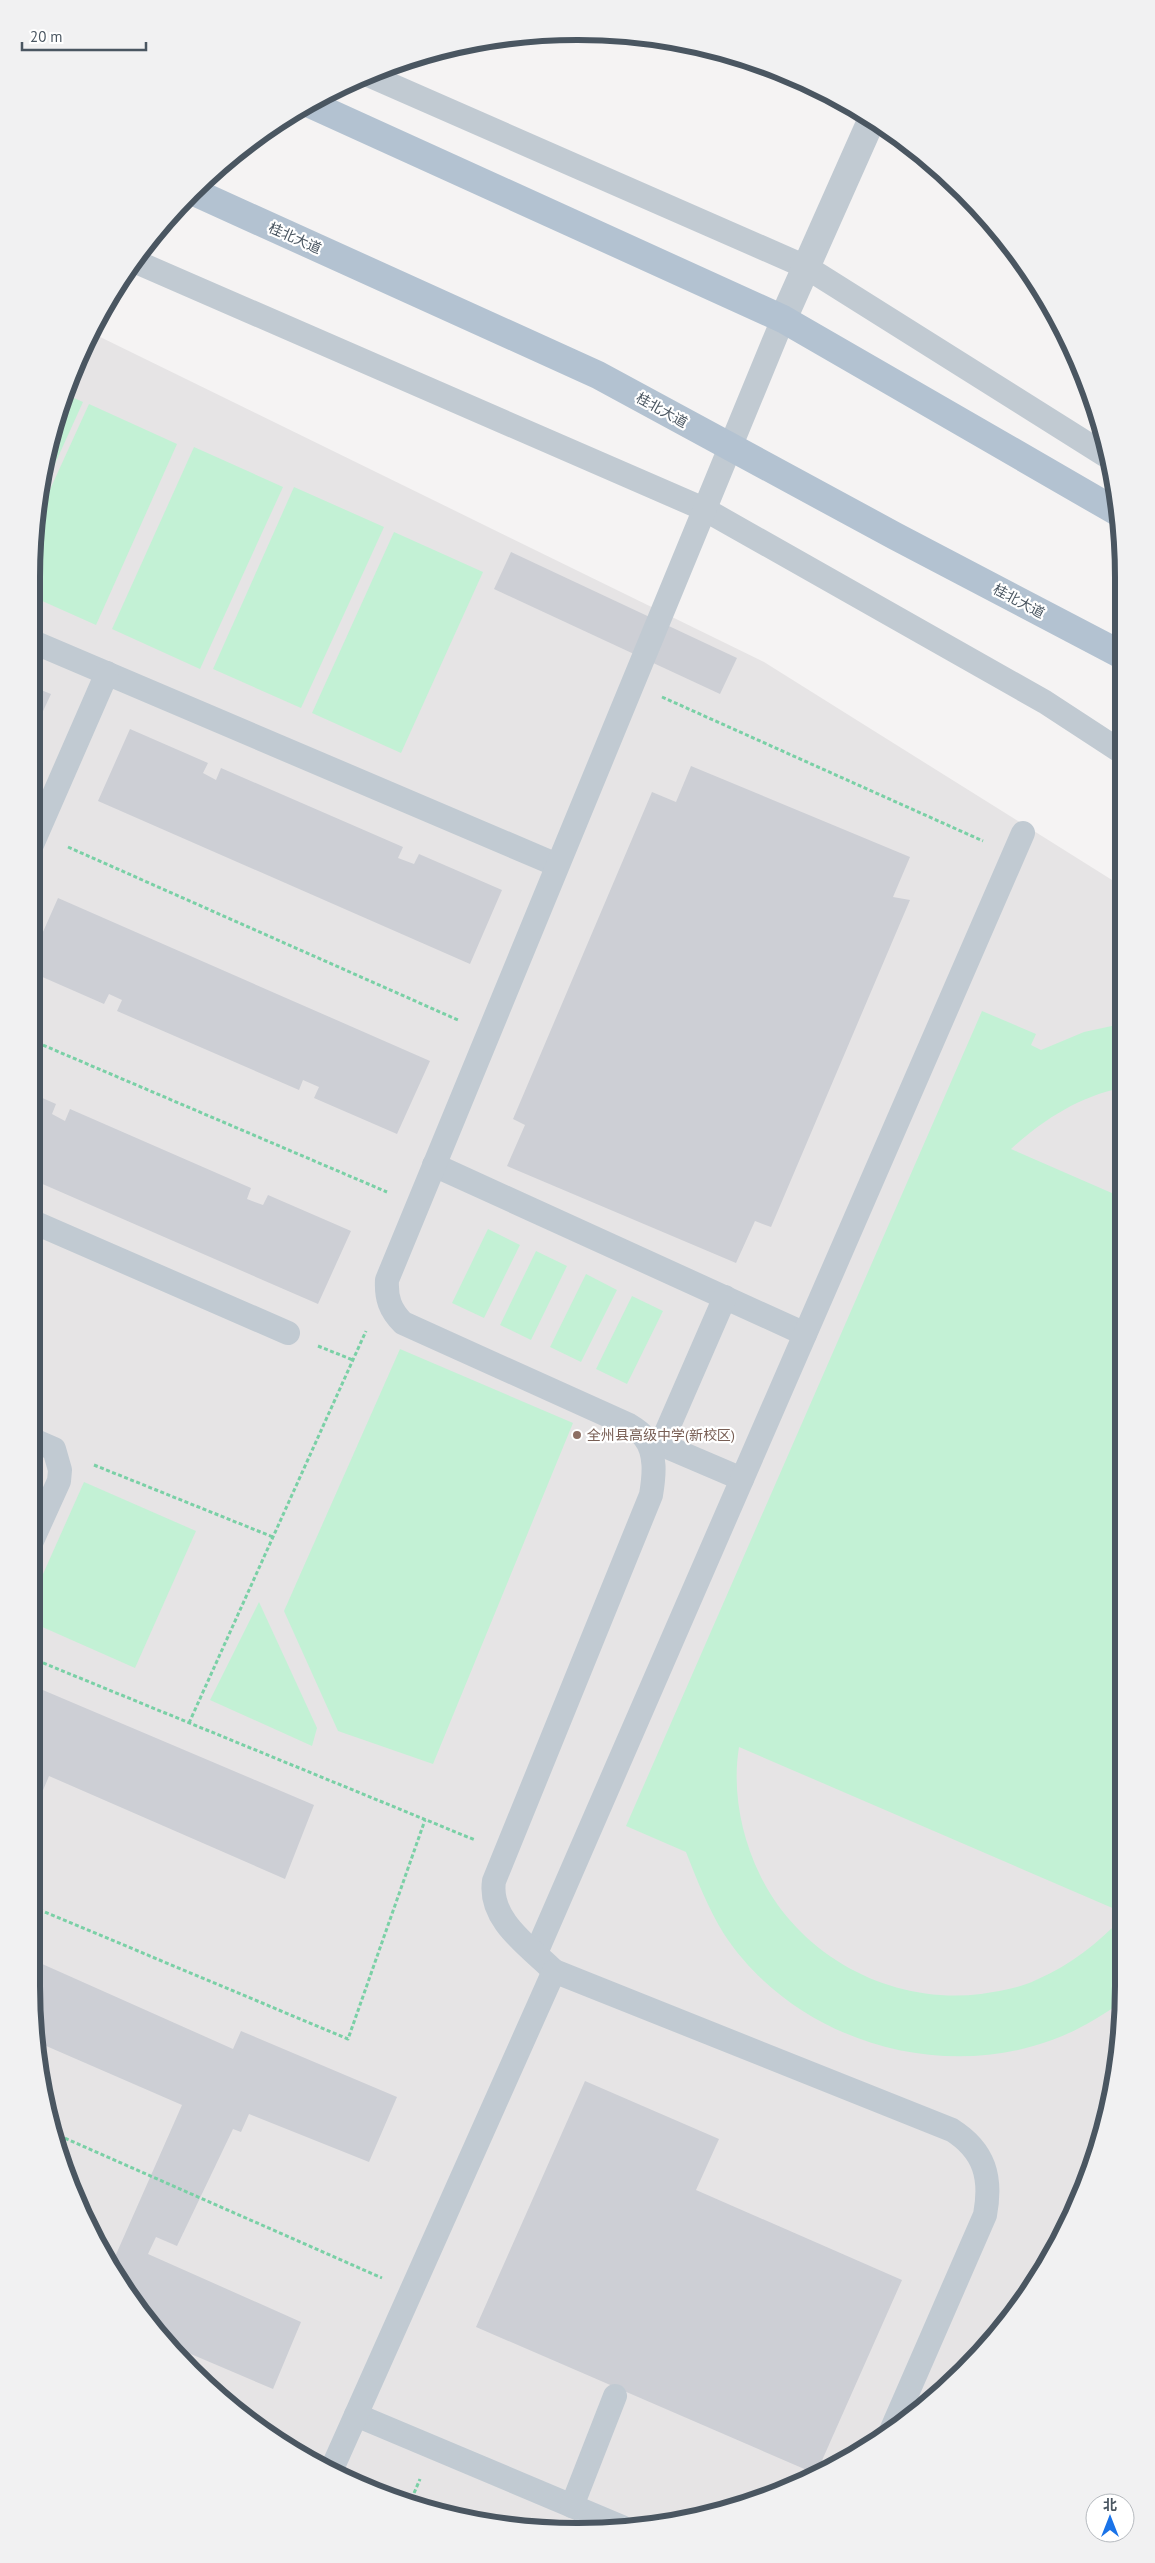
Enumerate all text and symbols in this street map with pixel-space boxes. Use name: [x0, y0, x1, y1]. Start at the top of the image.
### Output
scale bar: [22, 20, 146, 52]
text: 20 m: [30, 27, 63, 46]
street label: 桂北大道: [266, 218, 324, 258]
street label: 桂北大道: [633, 389, 691, 431]
street label: 桂北大道: [990, 580, 1048, 622]
place label: 全州县高级中学(新校区): [587, 1426, 735, 1444]
marker: 全州县高级中学(新校区): [571, 1429, 583, 1441]
north arrow: [1085, 2493, 1135, 2543]
text: 北: [1103, 2496, 1117, 2514]

